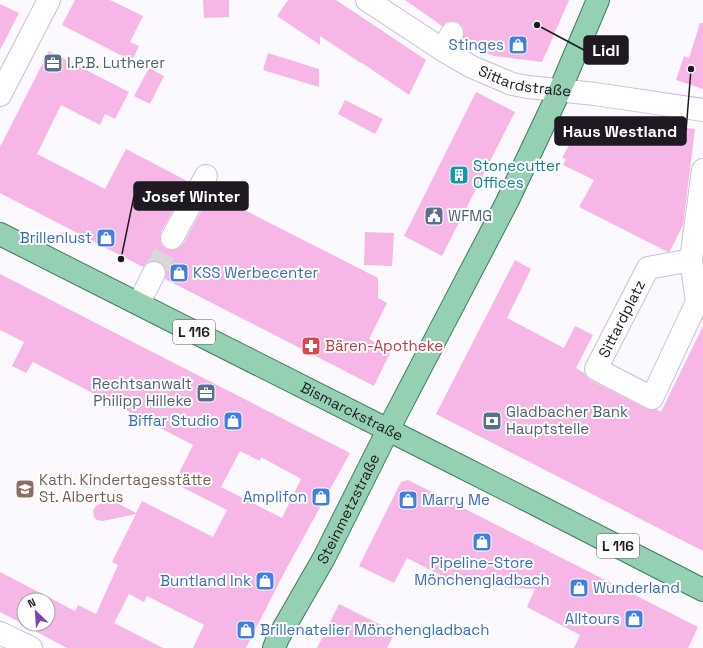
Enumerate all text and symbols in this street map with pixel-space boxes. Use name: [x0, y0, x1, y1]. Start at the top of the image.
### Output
shop icon: Stinges: [507, 34, 529, 56]
place label: Stinges: [449, 35, 504, 54]
callout: Lidl: [584, 36, 628, 64]
text: Lidl: [592, 40, 620, 61]
office icon: I.P.B. Lutherer: [42, 52, 64, 74]
place label: I.P.B. Lutherer: [67, 53, 165, 72]
street label: Sittardstraße: [476, 61, 572, 100]
callout: Haus Westland: [555, 117, 686, 145]
text: Haus Westland: [563, 121, 677, 142]
place label: Stonecutter Offices: [473, 156, 561, 192]
building icon: Stonecutter Offices: [448, 164, 470, 186]
callout: Josef Winter: [134, 182, 248, 210]
text: Josef Winter: [142, 186, 240, 207]
public building icon: WFMG: [423, 205, 445, 227]
place label: WFMG: [448, 206, 492, 225]
shop icon: Brillenlust: [95, 227, 117, 249]
place label: Brillenlust: [20, 228, 92, 247]
shop icon: KSS Werbecenter: [168, 262, 190, 284]
place label: KSS Werbecenter: [193, 263, 319, 282]
street label: Sittardplatz: [594, 277, 649, 361]
road number: L 116: [173, 320, 215, 344]
pharmacy icon: Bären-Apotheke: [300, 335, 322, 357]
place label: Bären-Apotheke: [325, 336, 443, 355]
place label: Rechtsanwalt Philipp Hilleke: [92, 374, 192, 410]
street label: Bismarckstraße: [298, 377, 406, 445]
office icon: Rechtsanwalt Philipp Hilleke: [195, 382, 217, 404]
place label: Gladbacher Bank Hauptstelle: [506, 402, 628, 438]
shop icon: Biffar Studio: [222, 410, 244, 432]
bank icon: Gladbacher Bank Hauptstelle: [481, 410, 503, 432]
place label: Biffar Studio: [128, 411, 219, 430]
street label: Steinmetzstraße: [313, 450, 384, 567]
place label: Kath. Kindertagesstätte St. Albertus: [39, 470, 211, 506]
school or university icon: Kath. Kindertagesstätte St. Albertus: [14, 478, 36, 500]
shop icon: Amplifon: [310, 486, 332, 508]
place label: Amplifon: [243, 487, 307, 506]
shop icon: Marry Me: [397, 489, 419, 511]
place label: Marry Me: [422, 490, 490, 509]
shop icon: Pipeline-Store Mönchengladbach: [471, 531, 493, 553]
road number: L 116: [597, 534, 639, 558]
place label: Pipeline-Store Mönchengladbach: [414, 553, 550, 589]
shop icon: Buntland Ink: [254, 570, 276, 592]
place label: Buntland Ink: [160, 571, 251, 590]
shop icon: Wunderland: [568, 577, 590, 599]
place label: Wunderland: [593, 578, 680, 597]
north arrow: [16, 592, 56, 632]
text: N: [25, 595, 38, 611]
shop icon: Alltours: [623, 608, 645, 630]
place label: Alltours: [565, 609, 620, 628]
shop icon: Brillenatelier Mönchengladbach: [235, 619, 257, 641]
place label: Brillenatelier Mönchengladbach: [260, 620, 489, 639]

